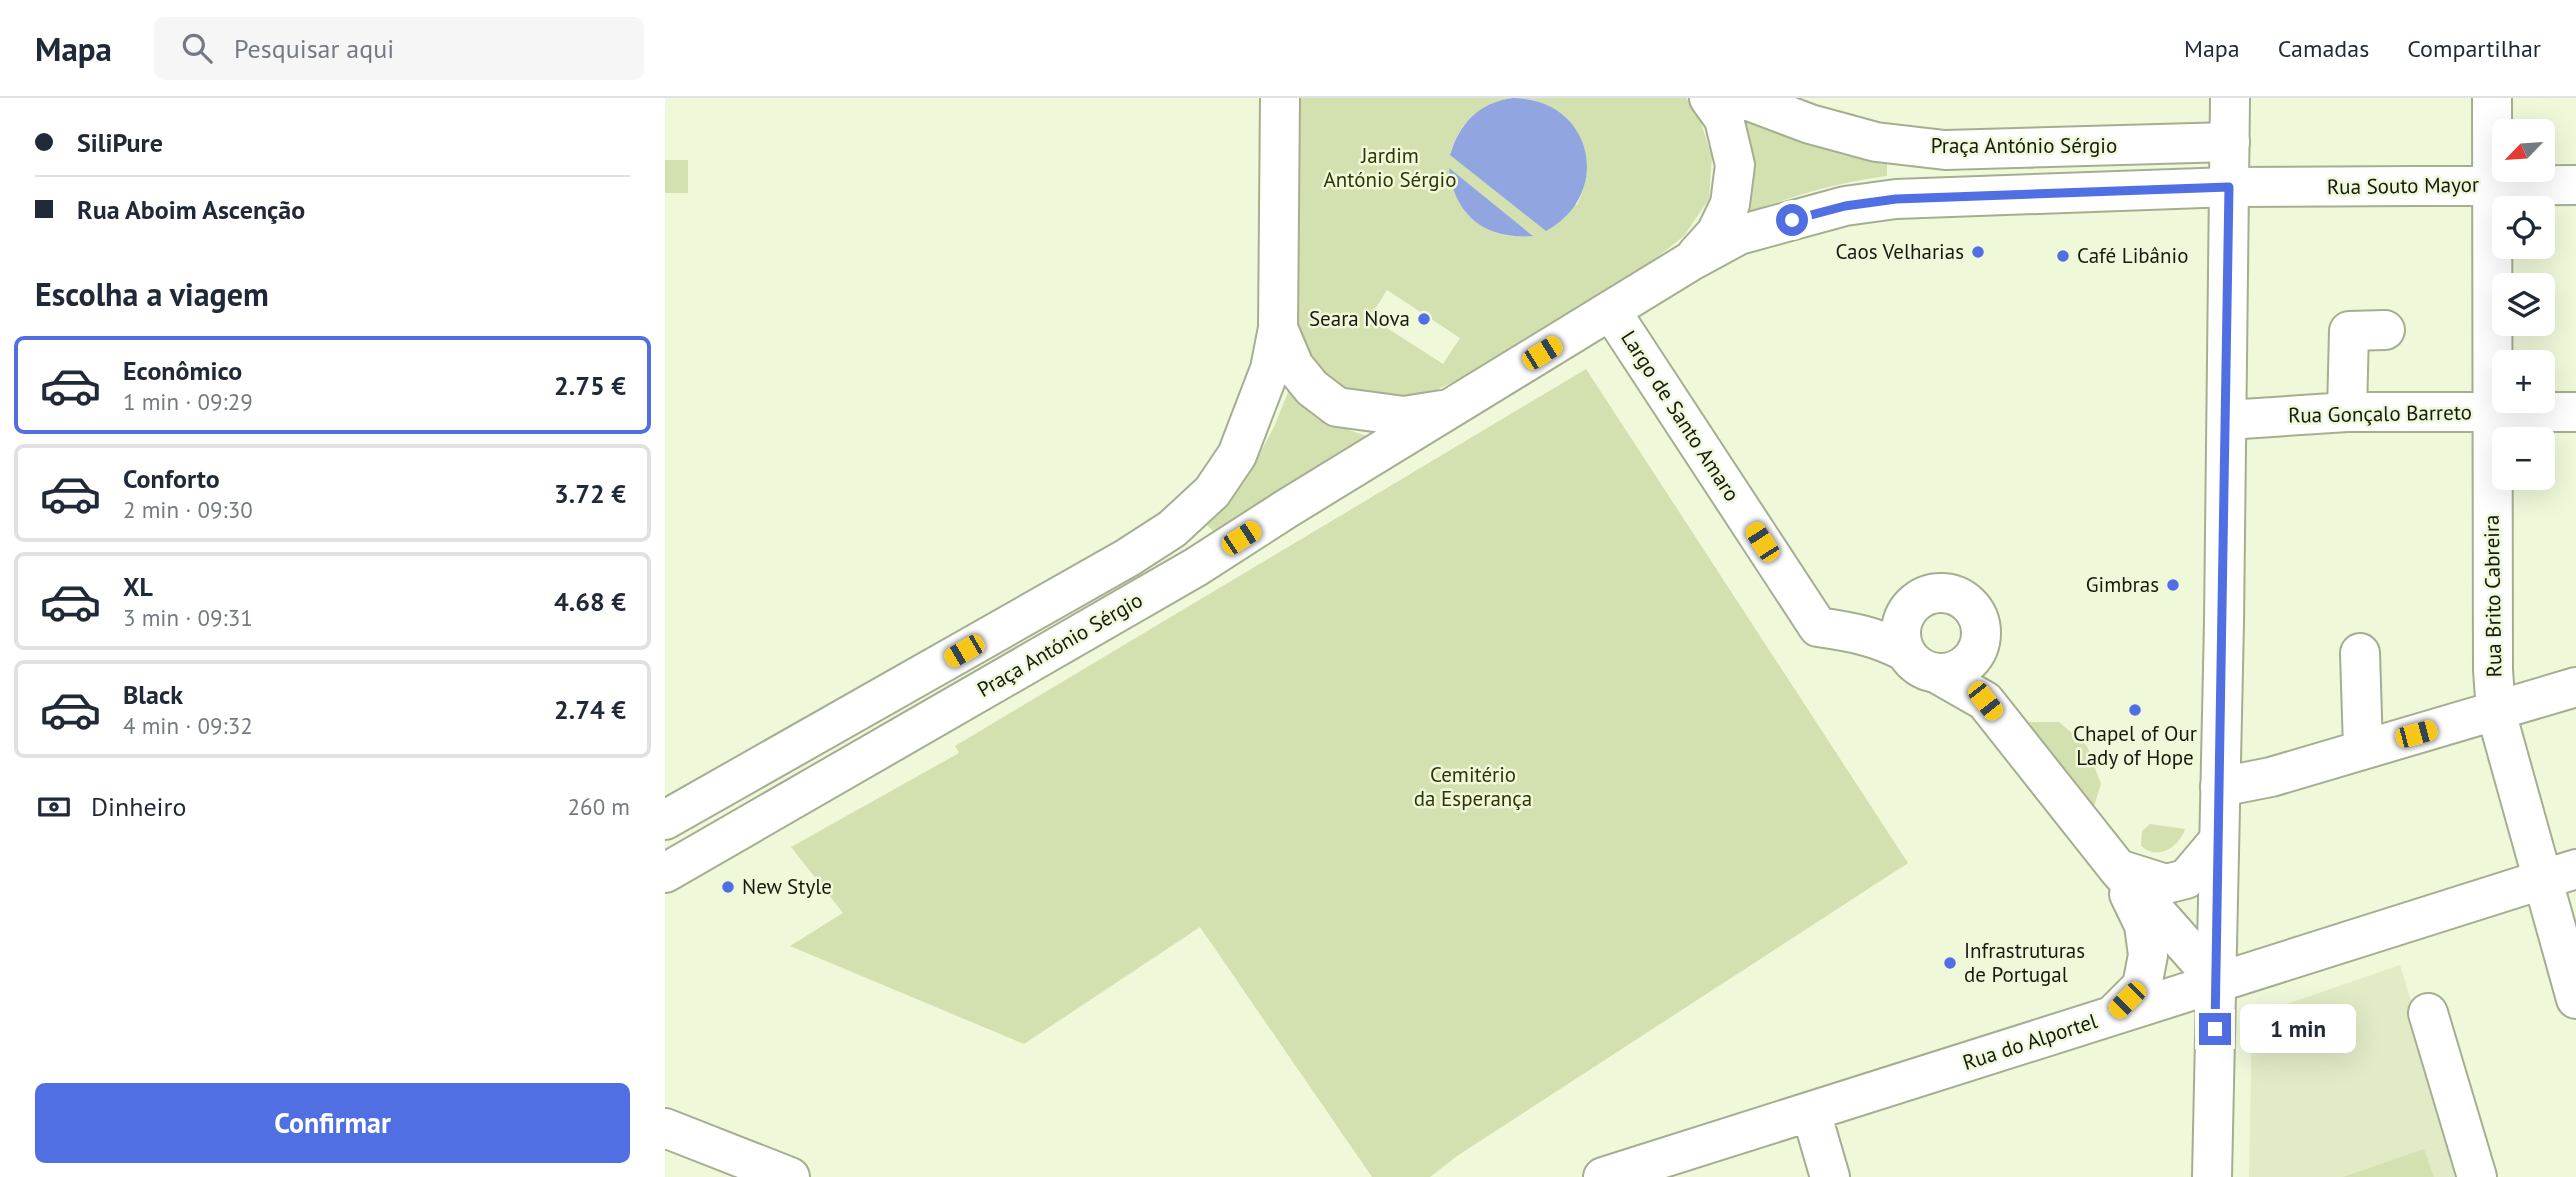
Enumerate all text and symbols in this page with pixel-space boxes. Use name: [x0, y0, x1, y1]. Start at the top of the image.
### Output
search box: [154, 17, 644, 80]
text: Mapa: [35, 27, 112, 70]
icon: search: [178, 29, 216, 67]
text: Pesquisar aqui: [234, 32, 394, 65]
text: Mapa: [2184, 33, 2240, 64]
text: Camadas: [2278, 33, 2369, 64]
text: Compartilhar: [2407, 33, 2541, 64]
north arrow: [2492, 119, 2555, 182]
map controls: [2492, 119, 2555, 490]
text: SiliPure: [77, 126, 163, 159]
street label: Praça António Sérgio: [1931, 132, 2117, 159]
park label: Jardim António Sérgio: [1323, 142, 1457, 193]
street label: Rua Souto Mayor: [2327, 171, 2479, 200]
text: Rua Aboim Ascenção: [77, 193, 305, 226]
button: locate: [2492, 196, 2555, 259]
route start: [1776, 204, 1808, 236]
place label: Caos Velharias: [1835, 238, 1964, 265]
place label: Café Libânio: [2077, 242, 2188, 269]
marker: Caos Velharias: [1970, 244, 1986, 260]
marker: Café Libânio: [2055, 248, 2071, 264]
text: Escolha a viagem: [35, 273, 269, 315]
button: layers: [2492, 273, 2555, 336]
place label: Seara Nova: [1309, 305, 1410, 332]
marker: Seara Nova: [1416, 311, 1432, 327]
street label: Largo de Santo Amaro: [1615, 325, 1746, 506]
car: [1519, 333, 1566, 373]
button: +: [2492, 350, 2555, 413]
icon: car: [39, 354, 102, 417]
text: Econômico: [123, 354, 242, 387]
text: 2.75 €: [554, 369, 626, 402]
text: 1 min · 09:29: [123, 387, 253, 416]
street label: Rua Gonçalo Barreto: [2288, 398, 2472, 429]
button: −: [2492, 427, 2555, 490]
icon: car: [39, 462, 102, 525]
text: Conforto: [123, 462, 220, 495]
text: 3.72 €: [554, 477, 626, 510]
text: 2 min · 09:30: [123, 495, 253, 524]
street label: Rua Brito Cabreira: [2478, 514, 2507, 678]
car: [1218, 518, 1265, 558]
car: [1742, 519, 1783, 565]
icon: car: [39, 570, 102, 633]
text: XL: [123, 570, 153, 603]
place label: Gimbras: [2086, 571, 2159, 598]
marker: Gimbras: [2165, 577, 2181, 593]
text: 4.68 €: [554, 585, 626, 618]
street label: Praça António Sérgio: [972, 586, 1147, 703]
text: 3 min · 09:31: [123, 603, 253, 632]
car: [941, 631, 988, 671]
icon: car: [39, 678, 102, 741]
text: Black: [123, 678, 183, 711]
car: [1964, 678, 2007, 724]
text: 2.74 €: [554, 693, 626, 726]
marker: Chapel of Our Lady of Hope: [2127, 702, 2143, 718]
text: 4 min · 09:32: [123, 711, 253, 740]
car: [2393, 718, 2440, 750]
place label: Chapel of Our Lady of Hope: [2073, 720, 2197, 771]
park label: Cemitério da Esperança: [1414, 761, 1532, 812]
icon: cash: [35, 788, 73, 826]
text: Dinheiro: [91, 790, 186, 823]
text: 260 m: [568, 792, 630, 821]
place label: New Style: [742, 873, 832, 900]
marker: New Style: [720, 879, 736, 895]
place label: Infrastruturas de Portugal: [1964, 937, 2085, 988]
marker: Infrastruturas de Portugal: [1942, 955, 1958, 971]
car: [2105, 978, 2150, 1022]
callout: 1 min: [2239, 1004, 2355, 1054]
street label: Rua do Alportel: [1959, 1007, 2100, 1076]
route end: [2199, 1013, 2231, 1045]
text: 1 min: [2270, 1014, 2326, 1043]
button: Confirmar: [35, 1083, 630, 1163]

